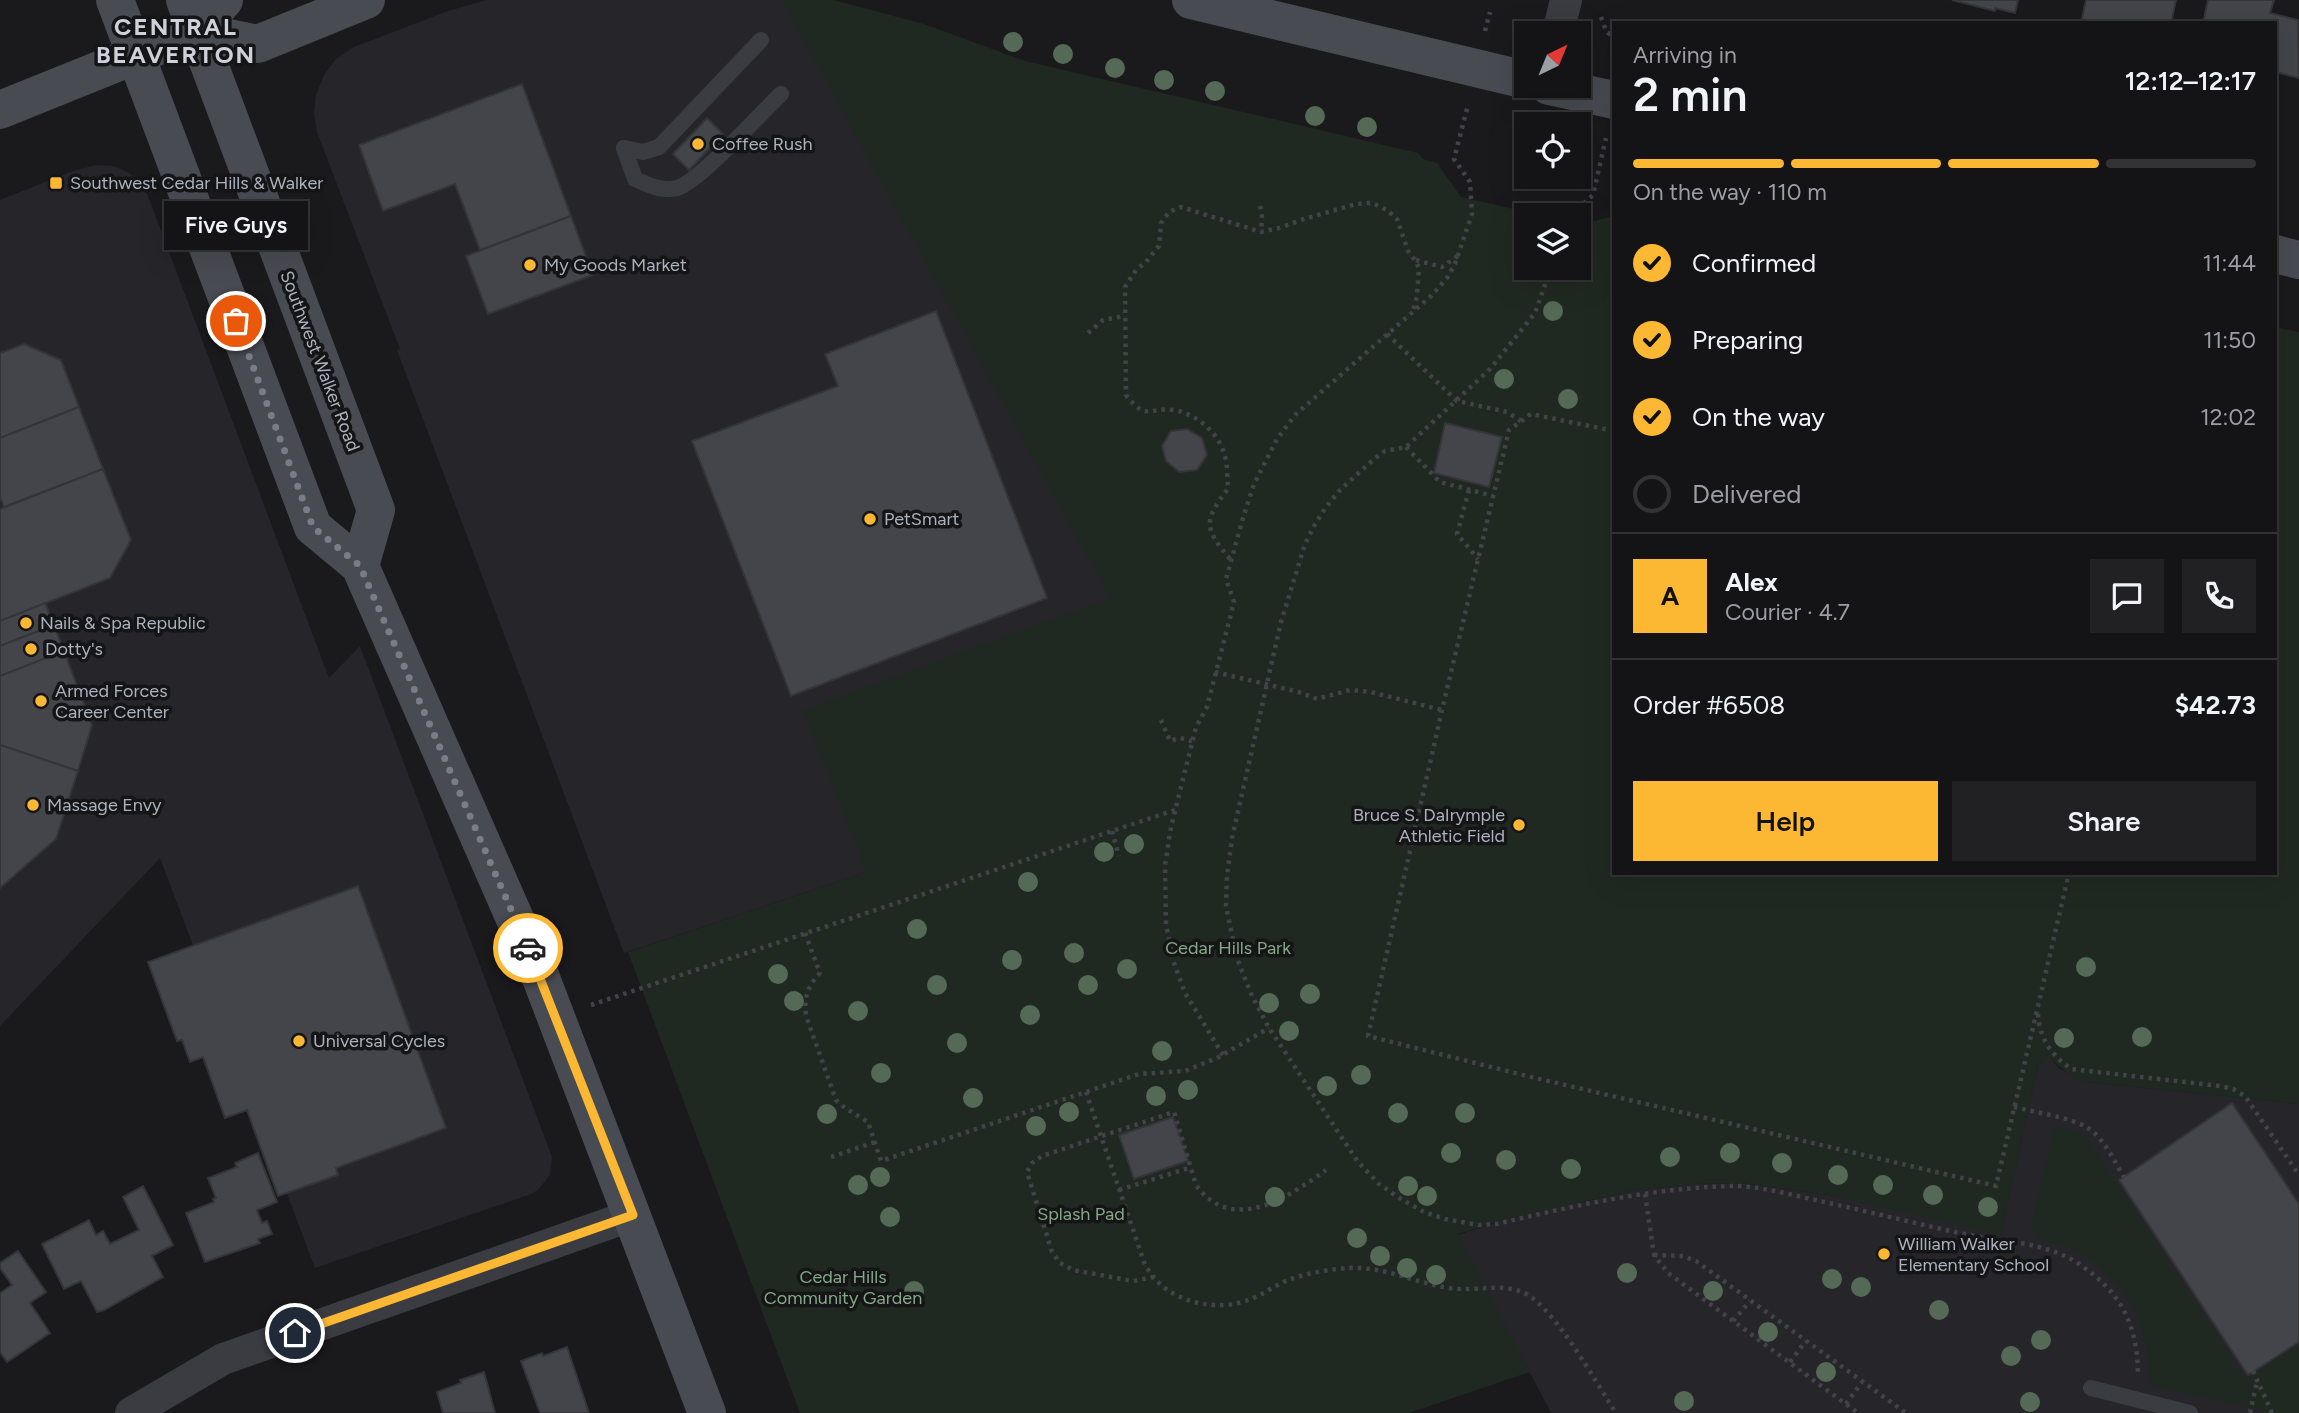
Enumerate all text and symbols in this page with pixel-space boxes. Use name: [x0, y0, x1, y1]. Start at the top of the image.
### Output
district label: CENTRAL BEAVERTON: [96, 12, 256, 69]
north arrow: [1514, 21, 1591, 98]
map controls: [1514, 21, 1591, 280]
text: Arriving in: [1633, 41, 1737, 69]
text: 12:12–12:17: [2125, 65, 2256, 97]
text: 2 min: [1633, 67, 1748, 123]
button: locate: [1514, 112, 1591, 189]
place label: Coffee Rush: [712, 133, 813, 155]
marker: Coffee Rush: [690, 136, 706, 152]
place label: Southwest Cedar Hills & Walker: [70, 172, 323, 194]
marker: Southwest Cedar Hills & Walker: [48, 175, 64, 191]
text: On the way · 110 m: [1633, 178, 1827, 206]
callout: Five Guys: [164, 202, 308, 251]
button: layers: [1514, 203, 1591, 280]
text: Five Guys: [185, 211, 287, 239]
icon: check: [1633, 244, 1671, 282]
text: Confirmed: [1692, 247, 1816, 279]
text: 11:44: [2203, 249, 2256, 277]
place label: My Goods Market: [544, 254, 687, 276]
marker: My Goods Market: [522, 257, 538, 273]
street label: Southwest Walker Road: [275, 268, 365, 454]
pin: [206, 291, 266, 351]
icon: bag: [217, 302, 255, 340]
icon: check: [1633, 321, 1671, 359]
text: Preparing: [1692, 324, 1803, 356]
text: 11:50: [2203, 326, 2256, 354]
icon: check: [1633, 398, 1671, 436]
text: On the way: [1692, 401, 1825, 433]
text: 12:02: [2200, 403, 2256, 431]
text: Delivered: [1692, 478, 1801, 510]
place label: PetSmart: [884, 508, 960, 530]
marker: PetSmart: [862, 511, 878, 527]
button: chat: [2090, 559, 2164, 633]
button: phone: [2182, 559, 2256, 633]
text: Alex: [1725, 566, 1778, 598]
text: A: [1661, 580, 1679, 612]
text: Courier · 4.7: [1725, 598, 1850, 626]
place label: Nails & Spa Republic: [40, 612, 206, 634]
marker: Nails & Spa Republic: [18, 615, 34, 631]
place label: Dotty's: [45, 638, 103, 660]
marker: Dotty's: [23, 641, 39, 657]
place label: Armed Forces Career Center: [55, 680, 169, 723]
text: Order #6508: [1633, 689, 1785, 721]
text: $42.73: [2175, 689, 2256, 721]
marker: Armed Forces Career Center: [33, 693, 49, 709]
button: Help: [1633, 781, 1938, 861]
button: Share: [1952, 781, 2256, 861]
place label: Massage Envy: [47, 794, 162, 816]
marker: Massage Envy: [25, 797, 41, 813]
place label: Bruce S. DaIrymple Athletic Field: [1353, 804, 1505, 847]
marker: Bruce S. DaIrymple Athletic Field: [1511, 817, 1527, 833]
courier: [493, 913, 563, 983]
icon: car: [509, 929, 547, 967]
park label: Cedar Hills Park: [1165, 937, 1291, 959]
place label: Universal Cycles: [313, 1030, 445, 1052]
marker: Universal Cycles: [291, 1033, 307, 1049]
park label: Splash Pad: [1037, 1203, 1125, 1225]
place label: William Walker Elementary School: [1898, 1233, 2049, 1276]
marker: William Walker Elementary School: [1876, 1246, 1892, 1262]
park label: Cedar Hills Community Garden: [764, 1266, 922, 1309]
pin: [265, 1303, 325, 1363]
icon: home: [276, 1314, 314, 1352]

